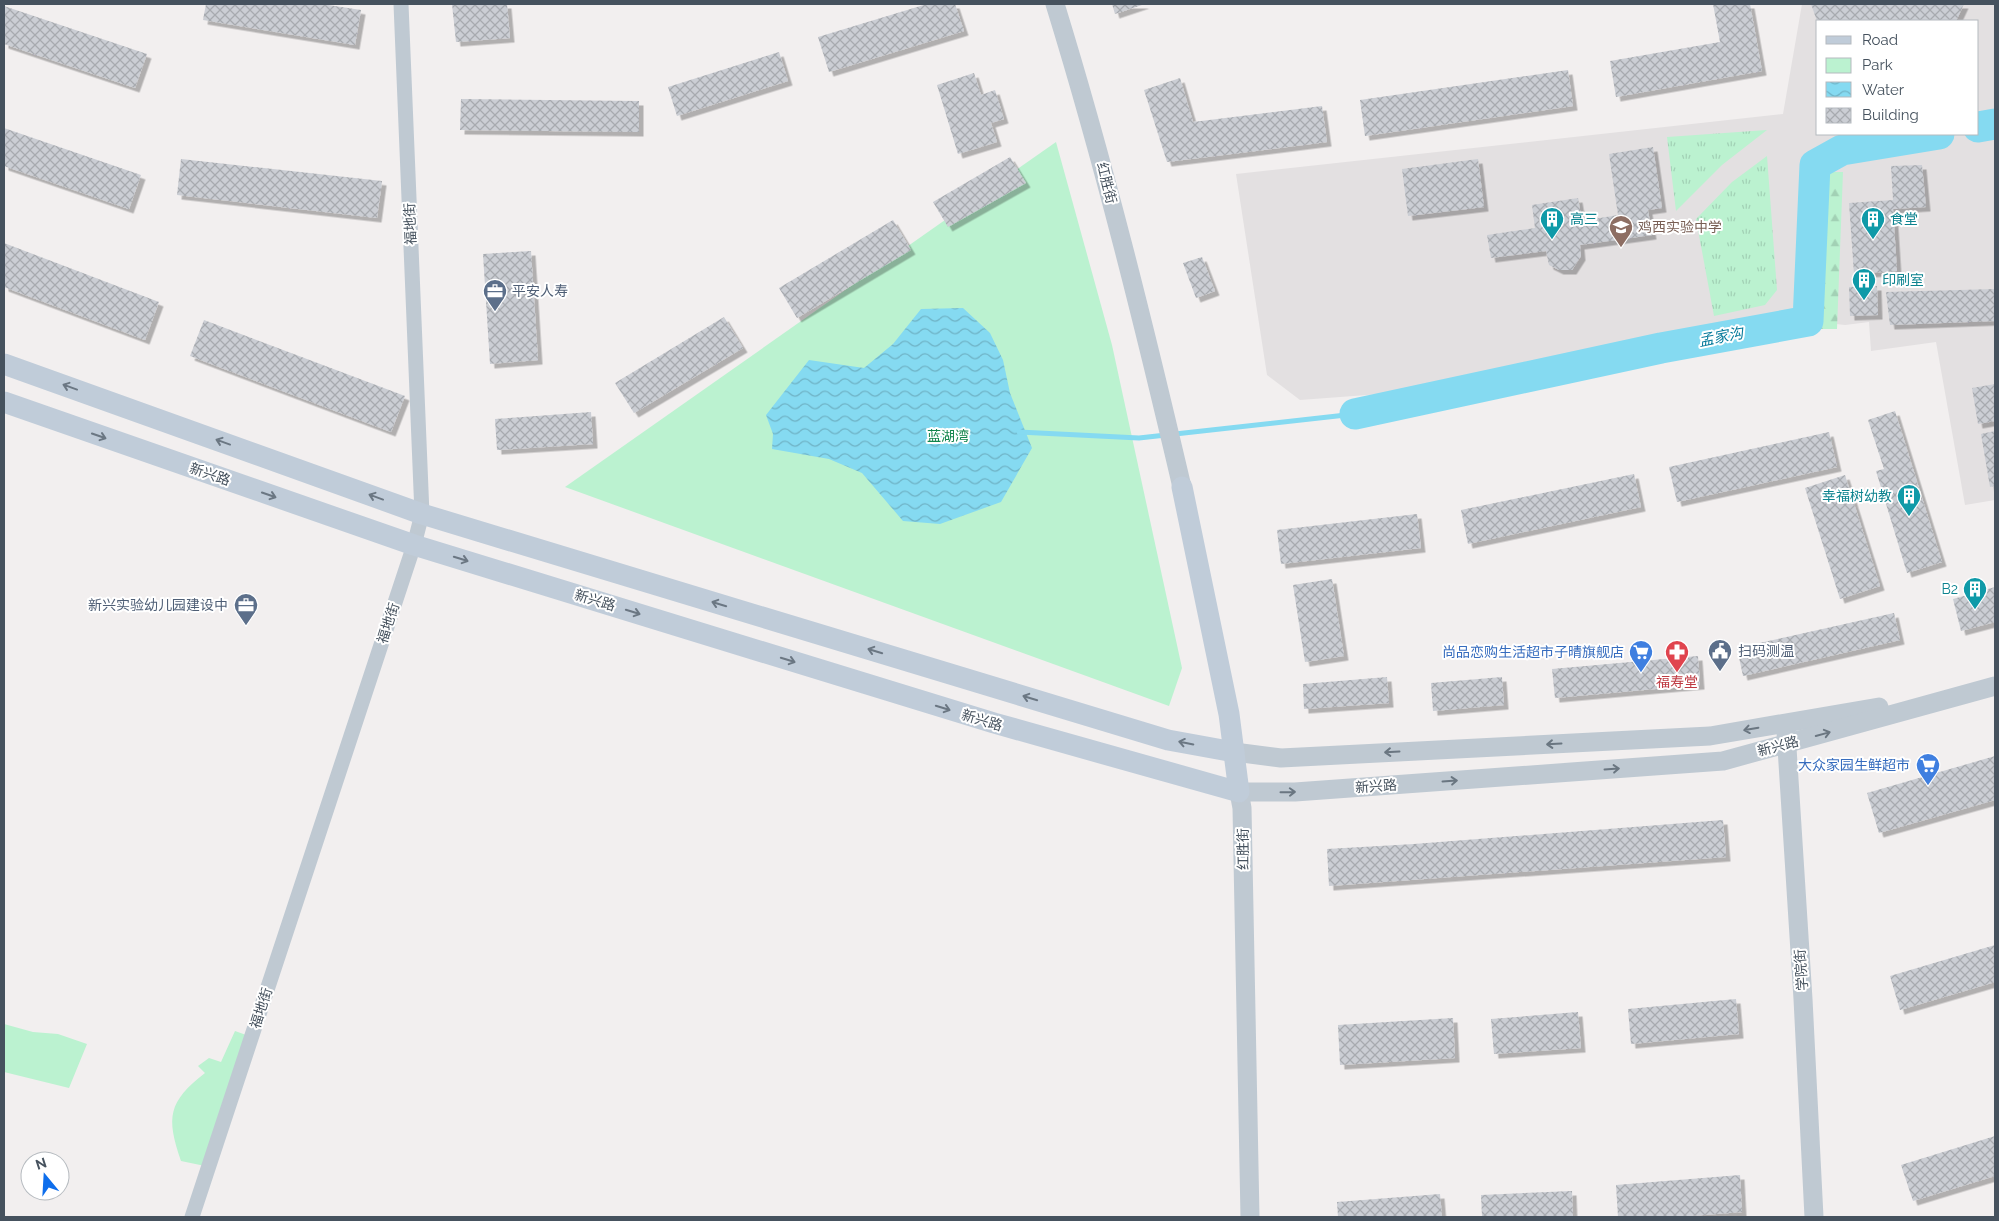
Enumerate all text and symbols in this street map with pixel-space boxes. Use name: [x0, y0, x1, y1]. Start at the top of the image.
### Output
legend: [1816, 20, 1979, 135]
text: Road: [1862, 31, 1898, 49]
text: Park: [1862, 56, 1893, 74]
text: Water: [1862, 81, 1905, 99]
text: Building: [1862, 106, 1919, 124]
street label: 红胜街: [1094, 161, 1120, 205]
street label: 福地街: [401, 203, 419, 245]
building icon: 高三: [1539, 206, 1565, 240]
building icon: 食堂: [1860, 206, 1886, 240]
place label: 高三: [1570, 211, 1598, 227]
place label: 食堂: [1890, 211, 1918, 227]
school or university icon: 鸡西实验中学: [1608, 214, 1634, 248]
place label: 鸡西实验中学: [1638, 219, 1722, 235]
building icon: 印刷室: [1851, 267, 1877, 301]
place label: 印刷室: [1882, 272, 1924, 288]
office icon: 平安人寿: [482, 278, 508, 312]
place label: 平安人寿: [512, 283, 568, 299]
water label: 孟家沟: [1697, 323, 1747, 350]
one-way arrow: [63, 382, 78, 391]
park label: 蓝湖湾: [927, 428, 969, 444]
one-way arrow: [91, 431, 107, 441]
one-way arrow: [216, 437, 231, 446]
street label: 新兴路: [188, 460, 232, 488]
building icon: 幸福树幼教: [1896, 483, 1922, 517]
place label: 幸福树幼教: [1822, 488, 1892, 504]
one-way arrow: [261, 490, 277, 500]
one-way arrow: [369, 492, 384, 501]
one-way arrow: [452, 555, 468, 564]
building icon: B2: [1962, 576, 1988, 610]
place label: B2: [1941, 581, 1958, 597]
street label: 新兴路: [573, 586, 617, 614]
office icon: 新兴实验幼儿园建设中: [233, 592, 259, 626]
place label: 新兴实验幼儿园建设中: [88, 597, 228, 613]
one-way arrow: [712, 598, 728, 608]
street label: 福地街: [374, 601, 402, 645]
one-way arrow: [624, 608, 640, 617]
public building icon: 扫码测温: [1707, 638, 1733, 672]
supermarket icon: 尚品恋购生活超市子晴旗舰店: [1628, 639, 1654, 673]
pharmacy icon: 福寿堂: [1664, 639, 1690, 673]
place label: 扫码测温: [1738, 643, 1794, 659]
place label: 尚品恋购生活超市子晴旗舰店: [1442, 644, 1624, 660]
one-way arrow: [867, 645, 883, 655]
one-way arrow: [780, 656, 795, 665]
place label: 福寿堂: [1656, 674, 1698, 690]
one-way arrow: [1023, 693, 1039, 702]
one-way arrow: [935, 703, 951, 713]
street label: 新兴路: [960, 706, 1004, 734]
one-way arrow: [1743, 725, 1759, 735]
one-way arrow: [1814, 728, 1830, 738]
street label: 新兴路: [1756, 733, 1800, 759]
one-way arrow: [1179, 738, 1195, 747]
one-way arrow: [1547, 739, 1563, 749]
one-way arrow: [1384, 747, 1400, 757]
supermarket icon: 大众家园生鲜超市: [1915, 752, 1941, 786]
place label: 大众家园生鲜超市: [1798, 757, 1910, 773]
one-way arrow: [1604, 764, 1620, 774]
one-way arrow: [1441, 776, 1457, 785]
street label: 新兴路: [1354, 777, 1398, 795]
one-way arrow: [1279, 787, 1295, 797]
street label: 红胜街: [1235, 828, 1251, 870]
street label: 学院街: [1792, 948, 1810, 992]
street label: 福地街: [247, 986, 275, 1030]
north arrow: [20, 1151, 70, 1201]
text: N: [33, 1154, 49, 1173]

